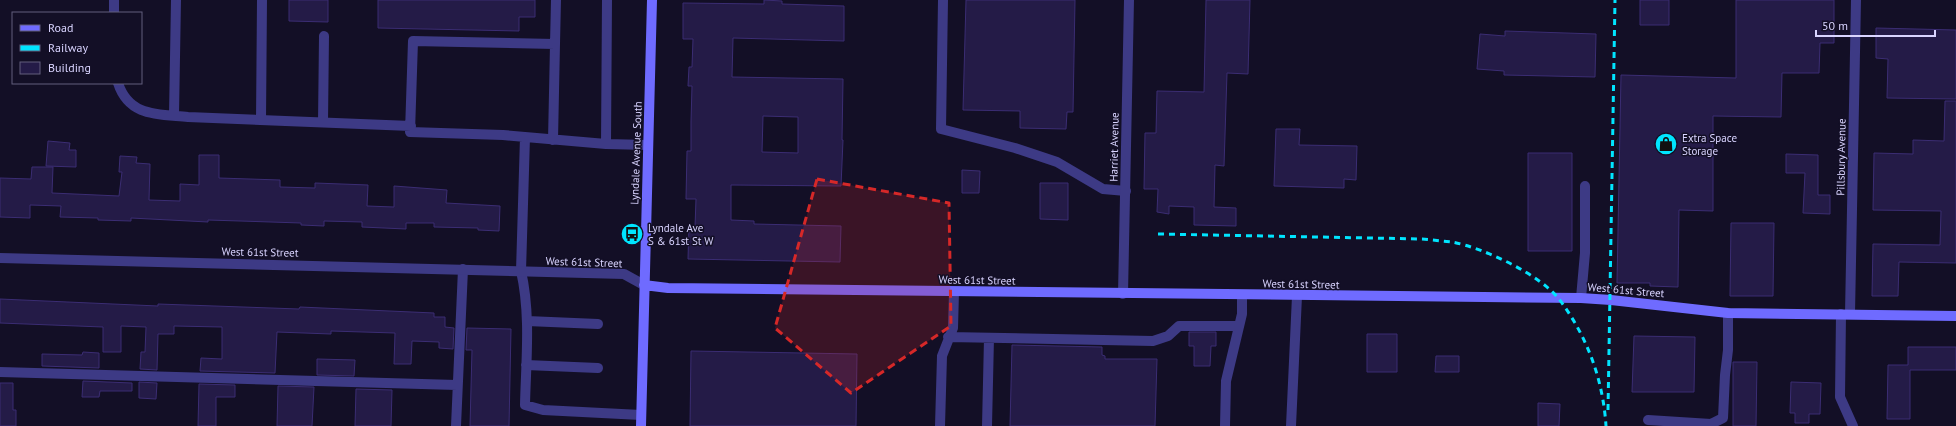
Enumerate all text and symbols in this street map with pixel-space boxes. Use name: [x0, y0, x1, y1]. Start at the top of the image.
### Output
legend: [12, 12, 142, 84]
scale bar: [1816, 12, 1935, 38]
text: 50 m: [1822, 18, 1848, 33]
text: Road: [48, 20, 73, 35]
text: Railway: [48, 40, 88, 55]
text: Building: [48, 60, 91, 75]
street label: Lyndale Avenue South: [627, 101, 645, 205]
street label: Harriet Avenue: [1106, 112, 1122, 182]
street label: Pillsbury Avenue: [1833, 118, 1849, 196]
shop icon: Extra Space Storage: [1653, 131, 1679, 157]
place label: Extra Space Storage: [1682, 131, 1737, 158]
bus stop icon: Lyndale Ave S & 61st St W: [619, 221, 645, 247]
place label: Lyndale Ave S & 61st St W: [648, 221, 714, 248]
street label: West 61st Street: [221, 244, 299, 260]
street label: West 61st Street: [545, 254, 623, 270]
street label: West 61st Street: [938, 272, 1016, 288]
street label: West 61st Street: [1262, 276, 1340, 292]
street label: West 61st Street: [1587, 280, 1665, 300]

